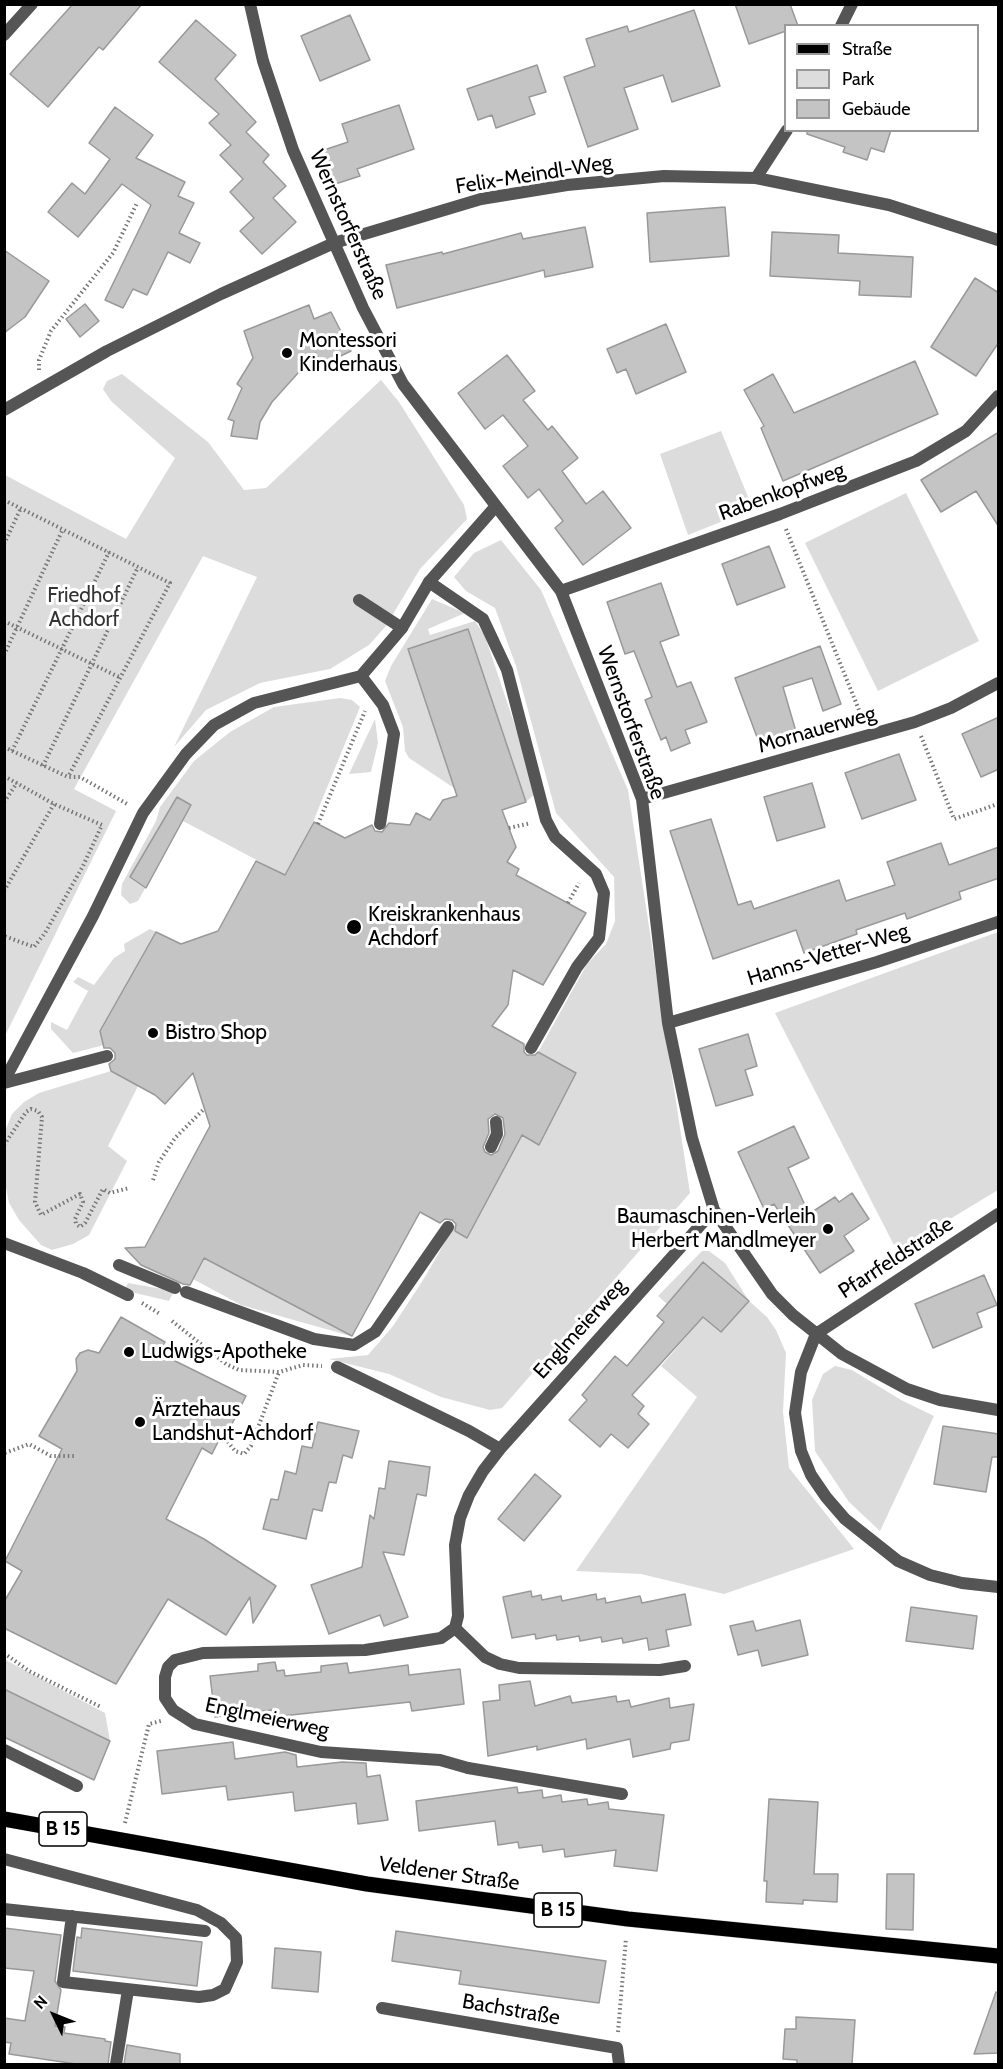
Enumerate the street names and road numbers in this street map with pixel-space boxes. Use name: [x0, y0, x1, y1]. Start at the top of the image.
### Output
street label: Wernstorferstraße: [304, 146, 392, 304]
street label: Felix-Meindl-Weg: [454, 150, 614, 200]
street label: Rabenkopfweg: [716, 458, 848, 526]
street label: Wernstorferstraße: [592, 643, 670, 803]
street label: Mornauerweg: [755, 701, 879, 759]
street label: Hanns-Vetter-Weg: [744, 918, 912, 992]
street label: Pfarrfeldstraße: [834, 1212, 958, 1304]
street label: Englmeierweg: [529, 1274, 631, 1384]
street label: Englmeierweg: [203, 1693, 331, 1743]
road number: B 15: [39, 1812, 87, 1846]
street label: Veldener Straße: [377, 1852, 521, 1896]
road number: B 15: [534, 1893, 582, 1927]
street label: Bachstraße: [460, 1989, 562, 2031]

